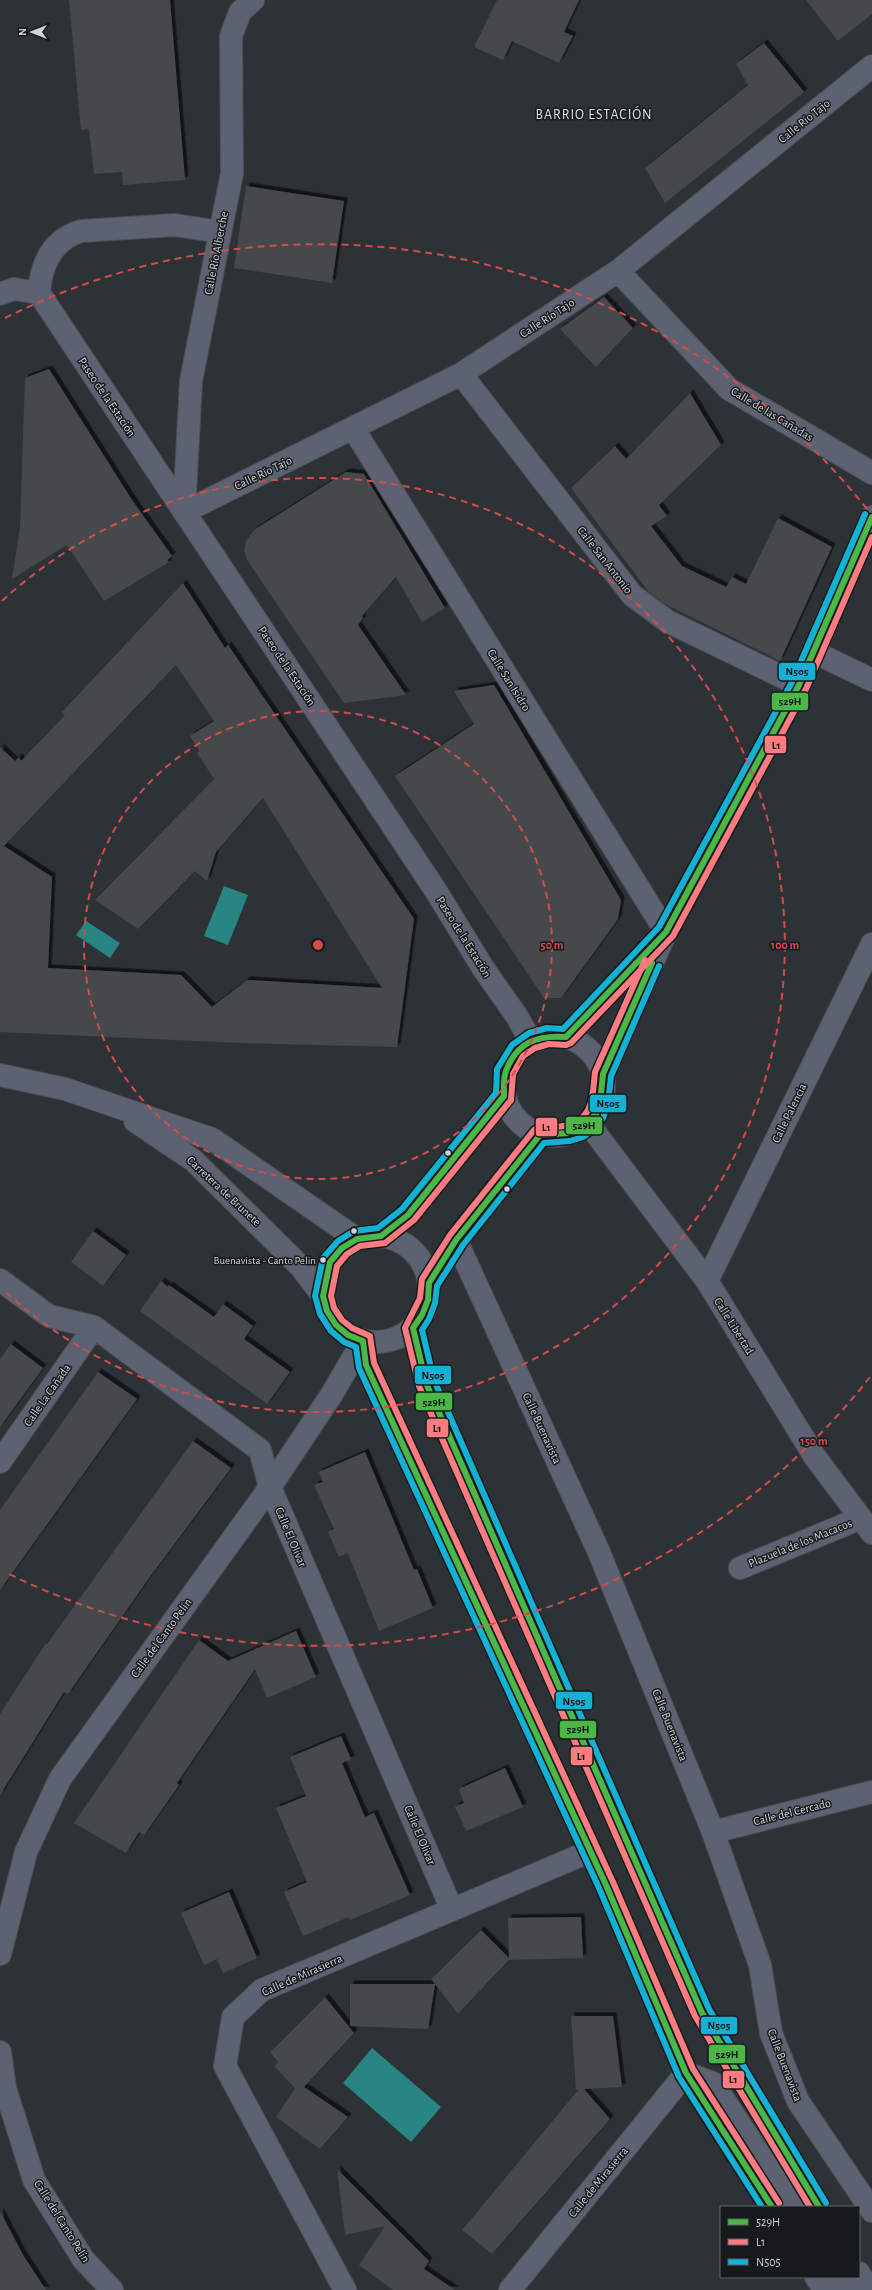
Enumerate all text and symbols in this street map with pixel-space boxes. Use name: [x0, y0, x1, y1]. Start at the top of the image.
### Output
north arrow: [12, 12, 52, 52]
text: N: [17, 28, 28, 36]
street label: Calle Río Tajo: [776, 97, 833, 146]
district label: BARRIO ESTACIÓN: [535, 105, 653, 122]
street label: Calle Río Alberche: [202, 210, 230, 296]
street label: Calle Río Tajo: [518, 296, 577, 341]
street label: Paseo de la Estación: [76, 355, 138, 439]
street label: Calle de las Cañadas: [729, 385, 815, 443]
street label: Calle Río Tajo: [232, 454, 294, 493]
street label: Calle San Antonio: [575, 524, 635, 596]
street label: Paseo de la Estación: [256, 624, 318, 708]
street label: Calle San Isidro: [485, 647, 533, 713]
line badge: N505: [778, 662, 816, 681]
text: N505: [786, 666, 809, 677]
line badge: 529H: [771, 692, 809, 711]
text: 529H: [779, 696, 801, 707]
line badge: L1: [764, 735, 787, 754]
text: L1: [772, 740, 780, 751]
street label: Paseo de la Estación: [434, 895, 494, 979]
centre of rings: [311, 938, 325, 952]
text: 50 m: [541, 939, 564, 951]
text: 100 m: [771, 939, 799, 951]
street label: Calle Palencia: [769, 1081, 809, 1145]
line badge: N505: [589, 1094, 627, 1113]
text: N505: [597, 1098, 620, 1109]
line badge: 529H: [565, 1116, 603, 1135]
line badge: L1: [535, 1117, 558, 1137]
text: 529H: [573, 1120, 595, 1131]
text: L1: [542, 1122, 550, 1133]
unlabelled marker: [443, 1148, 453, 1158]
street label: Carretera de Brunete: [185, 1154, 263, 1228]
unlabelled marker: [502, 1184, 512, 1194]
unlabelled marker: [349, 1226, 359, 1236]
place label: Buenavista - Canto Pelin: [214, 1255, 316, 1266]
marker: Buenavista - Canto Pelin: [318, 1255, 328, 1265]
street label: Calle Libertad: [712, 1296, 756, 1356]
street label: Calle La Cañada: [21, 1361, 73, 1428]
line badge: N505: [414, 1365, 452, 1385]
text: N505: [422, 1370, 445, 1381]
street label: Calle Buenavista: [520, 1391, 564, 1466]
line badge: 529H: [415, 1392, 453, 1411]
text: 529H: [423, 1397, 445, 1408]
line badge: L1: [426, 1418, 449, 1438]
text: L1: [433, 1423, 441, 1434]
text: 150 m: [800, 1435, 828, 1447]
street label: Calle El Olivar: [273, 1505, 309, 1569]
street label: Plazuela de los Macacos: [746, 1517, 854, 1569]
street label: Calle del Canto Pelín: [128, 1596, 194, 1680]
street label: Calle Buenavista: [650, 1687, 690, 1763]
line badge: N505: [555, 1691, 593, 1710]
text: N505: [563, 1696, 586, 1707]
line badge: 529H: [559, 1720, 597, 1739]
text: 529H: [567, 1724, 589, 1735]
line badge: L1: [570, 1746, 593, 1766]
text: L1: [577, 1751, 585, 1762]
street label: Calle del Cercado: [752, 1797, 832, 1827]
street label: Calle El Olivar: [402, 1803, 438, 1867]
street label: Calle de Mirasierra: [260, 1952, 344, 1998]
line badge: N505: [700, 2016, 738, 2035]
text: N505: [708, 2020, 731, 2031]
street label: Calle Buenavista: [766, 2027, 805, 2103]
line badge: 529H: [708, 2044, 746, 2064]
text: 529H: [716, 2049, 738, 2060]
line badge: L1: [722, 2070, 745, 2089]
text: L1: [729, 2074, 737, 2085]
street label: Calle de Mirasierra: [566, 2144, 630, 2219]
street label: Calle del Canto Pelín: [32, 2178, 92, 2264]
legend: [720, 2206, 860, 2278]
text: 529H: [756, 2216, 780, 2228]
text: L1: [756, 2236, 765, 2248]
text: N505: [756, 2256, 781, 2268]

